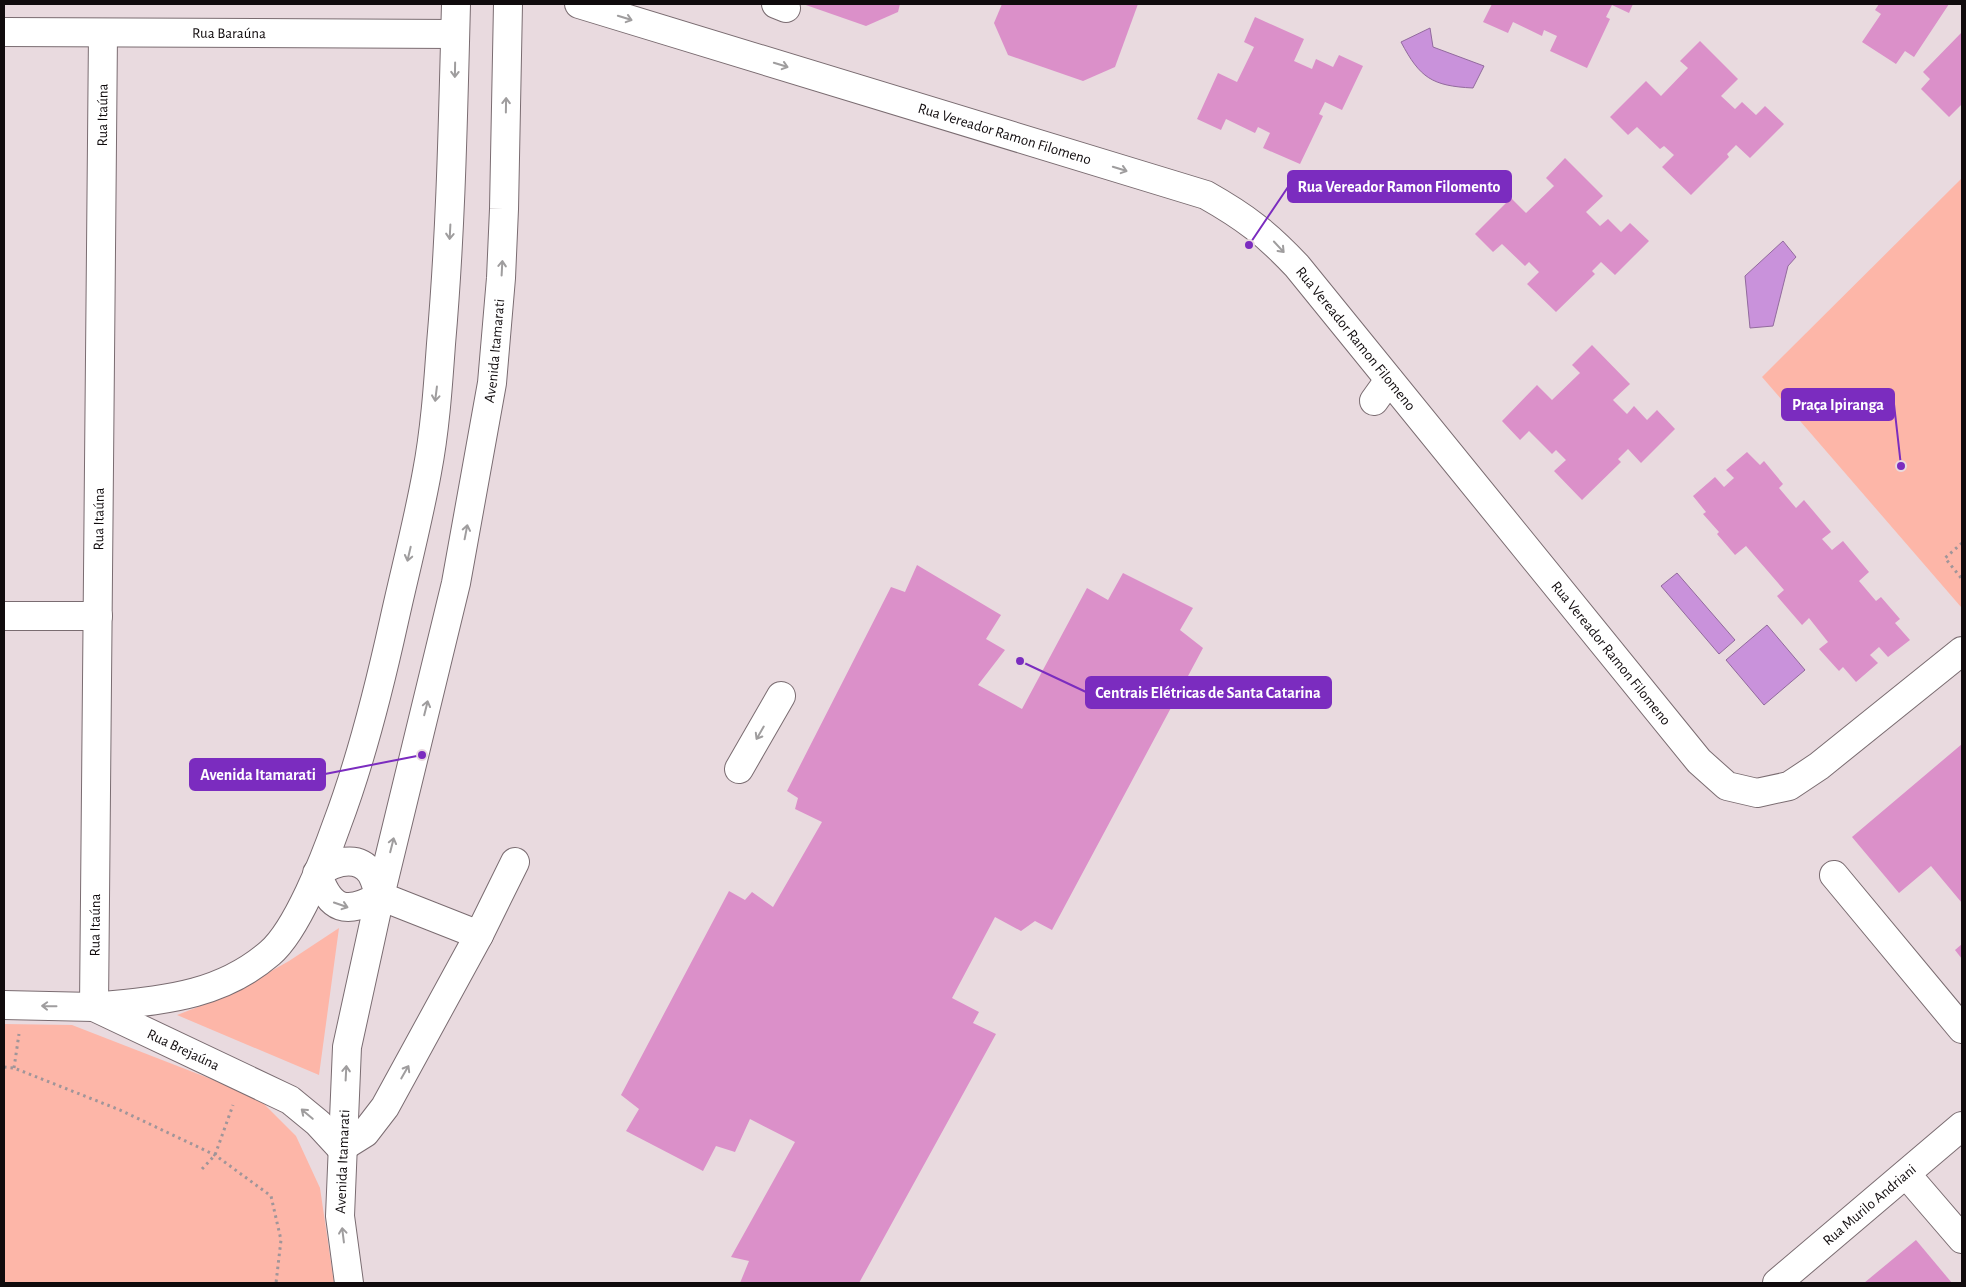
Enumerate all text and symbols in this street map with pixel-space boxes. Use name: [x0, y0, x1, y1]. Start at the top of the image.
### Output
one-way arrow: [617, 14, 633, 23]
street label: Rua Baraúna: [192, 25, 266, 41]
one-way arrow: [772, 61, 788, 71]
one-way arrow: [450, 62, 459, 78]
street label: Rua Itaúna: [94, 83, 110, 147]
one-way arrow: [501, 97, 511, 114]
street label: Rua Vereador Ramon Filomeno: [916, 100, 1093, 167]
one-way arrow: [1112, 164, 1128, 174]
callout: Rua Vereador Ramon Filomento: [1288, 171, 1511, 202]
text: Rua Vereador Ramon Filomento: [1298, 179, 1501, 195]
one-way arrow: [445, 224, 454, 240]
one-way arrow: [1273, 241, 1285, 254]
one-way arrow: [497, 260, 506, 276]
street label: Rua Vereador Ramon Filomeno: [1293, 264, 1419, 413]
street label: Avenida Itamarati: [481, 298, 507, 404]
one-way arrow: [431, 386, 441, 402]
callout: Praça Ipiranga: [1782, 389, 1894, 420]
text: Praça Ipiranga: [1792, 397, 1884, 413]
street label: Rua Itaúna: [91, 487, 106, 551]
one-way arrow: [461, 525, 471, 541]
one-way arrow: [404, 546, 413, 562]
street label: Rua Vereador Ramon Filomeno: [1549, 578, 1674, 728]
callout: Centrais Elétricas de Santa Catarina: [1086, 677, 1331, 708]
text: Centrais Elétricas de Santa Catarina: [1095, 685, 1321, 701]
one-way arrow: [422, 700, 431, 716]
one-way arrow: [755, 725, 765, 740]
callout: Avenida Itamarati: [190, 759, 325, 790]
text: Avenida Itamarati: [200, 767, 316, 783]
one-way arrow: [388, 838, 397, 854]
street label: Rua Itaúna: [87, 893, 103, 957]
one-way arrow: [333, 901, 348, 910]
one-way arrow: [41, 1001, 58, 1011]
street label: Rua Brejaúna: [145, 1026, 222, 1073]
one-way arrow: [400, 1064, 410, 1079]
one-way arrow: [341, 1065, 350, 1081]
one-way arrow: [300, 1108, 313, 1119]
street label: Avenida Itamarati: [333, 1109, 352, 1214]
street label: Rua Murilo Andriani: [1820, 1161, 1919, 1248]
one-way arrow: [338, 1227, 348, 1243]

